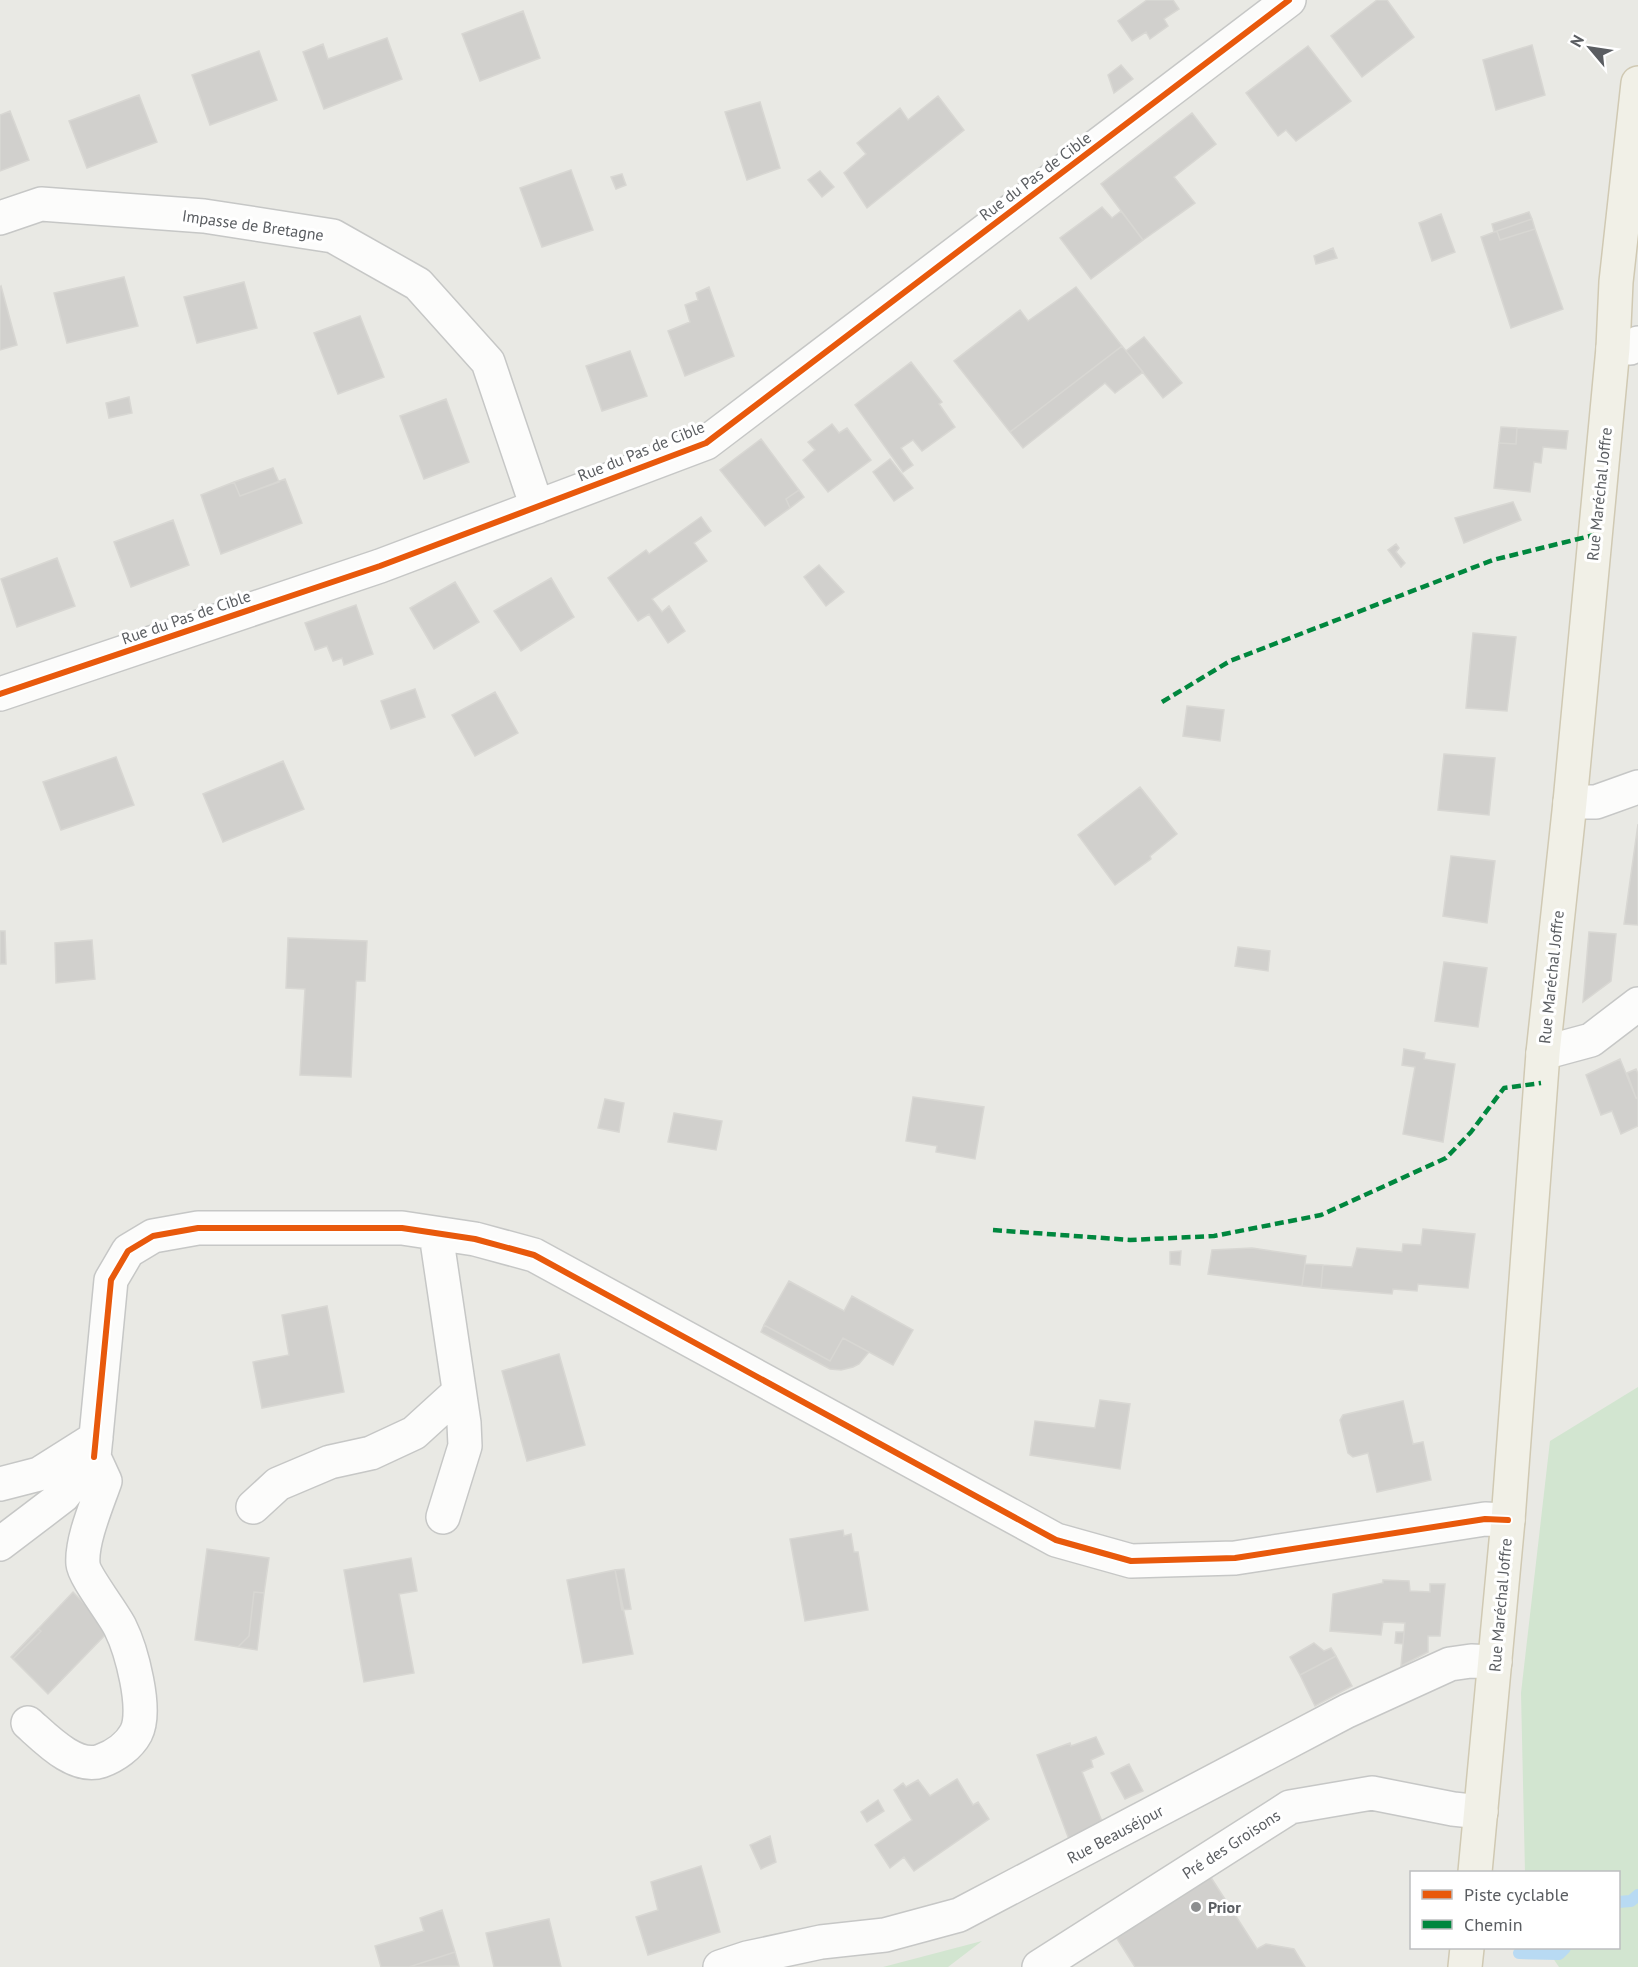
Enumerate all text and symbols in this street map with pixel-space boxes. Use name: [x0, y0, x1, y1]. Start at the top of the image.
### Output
north arrow: [1560, 18, 1620, 78]
text: N: [1566, 31, 1588, 50]
street label: Rue du Pas de Cible: [975, 127, 1095, 225]
street label: Impasse de Bretagne: [181, 205, 325, 245]
street label: Rue du Pas de Cible: [575, 416, 707, 486]
street label: Rue Maréchal Joffre: [1582, 426, 1616, 562]
street label: Rue du Pas de Cible: [119, 586, 253, 648]
street label: Rue Maréchal Joffre: [1534, 909, 1568, 1045]
street label: Rue Maréchal Joffre: [1484, 1537, 1516, 1673]
street label: Rue Beauséjour: [1063, 1800, 1167, 1868]
street label: Pré des Groisons: [1178, 1805, 1284, 1883]
legend: [1410, 1871, 1620, 1949]
text: Piste cyclable: [1464, 1883, 1569, 1906]
place label: Prior: [1208, 1897, 1241, 1917]
marker: Prior: [1189, 1900, 1203, 1914]
text: Chemin: [1464, 1913, 1523, 1936]

